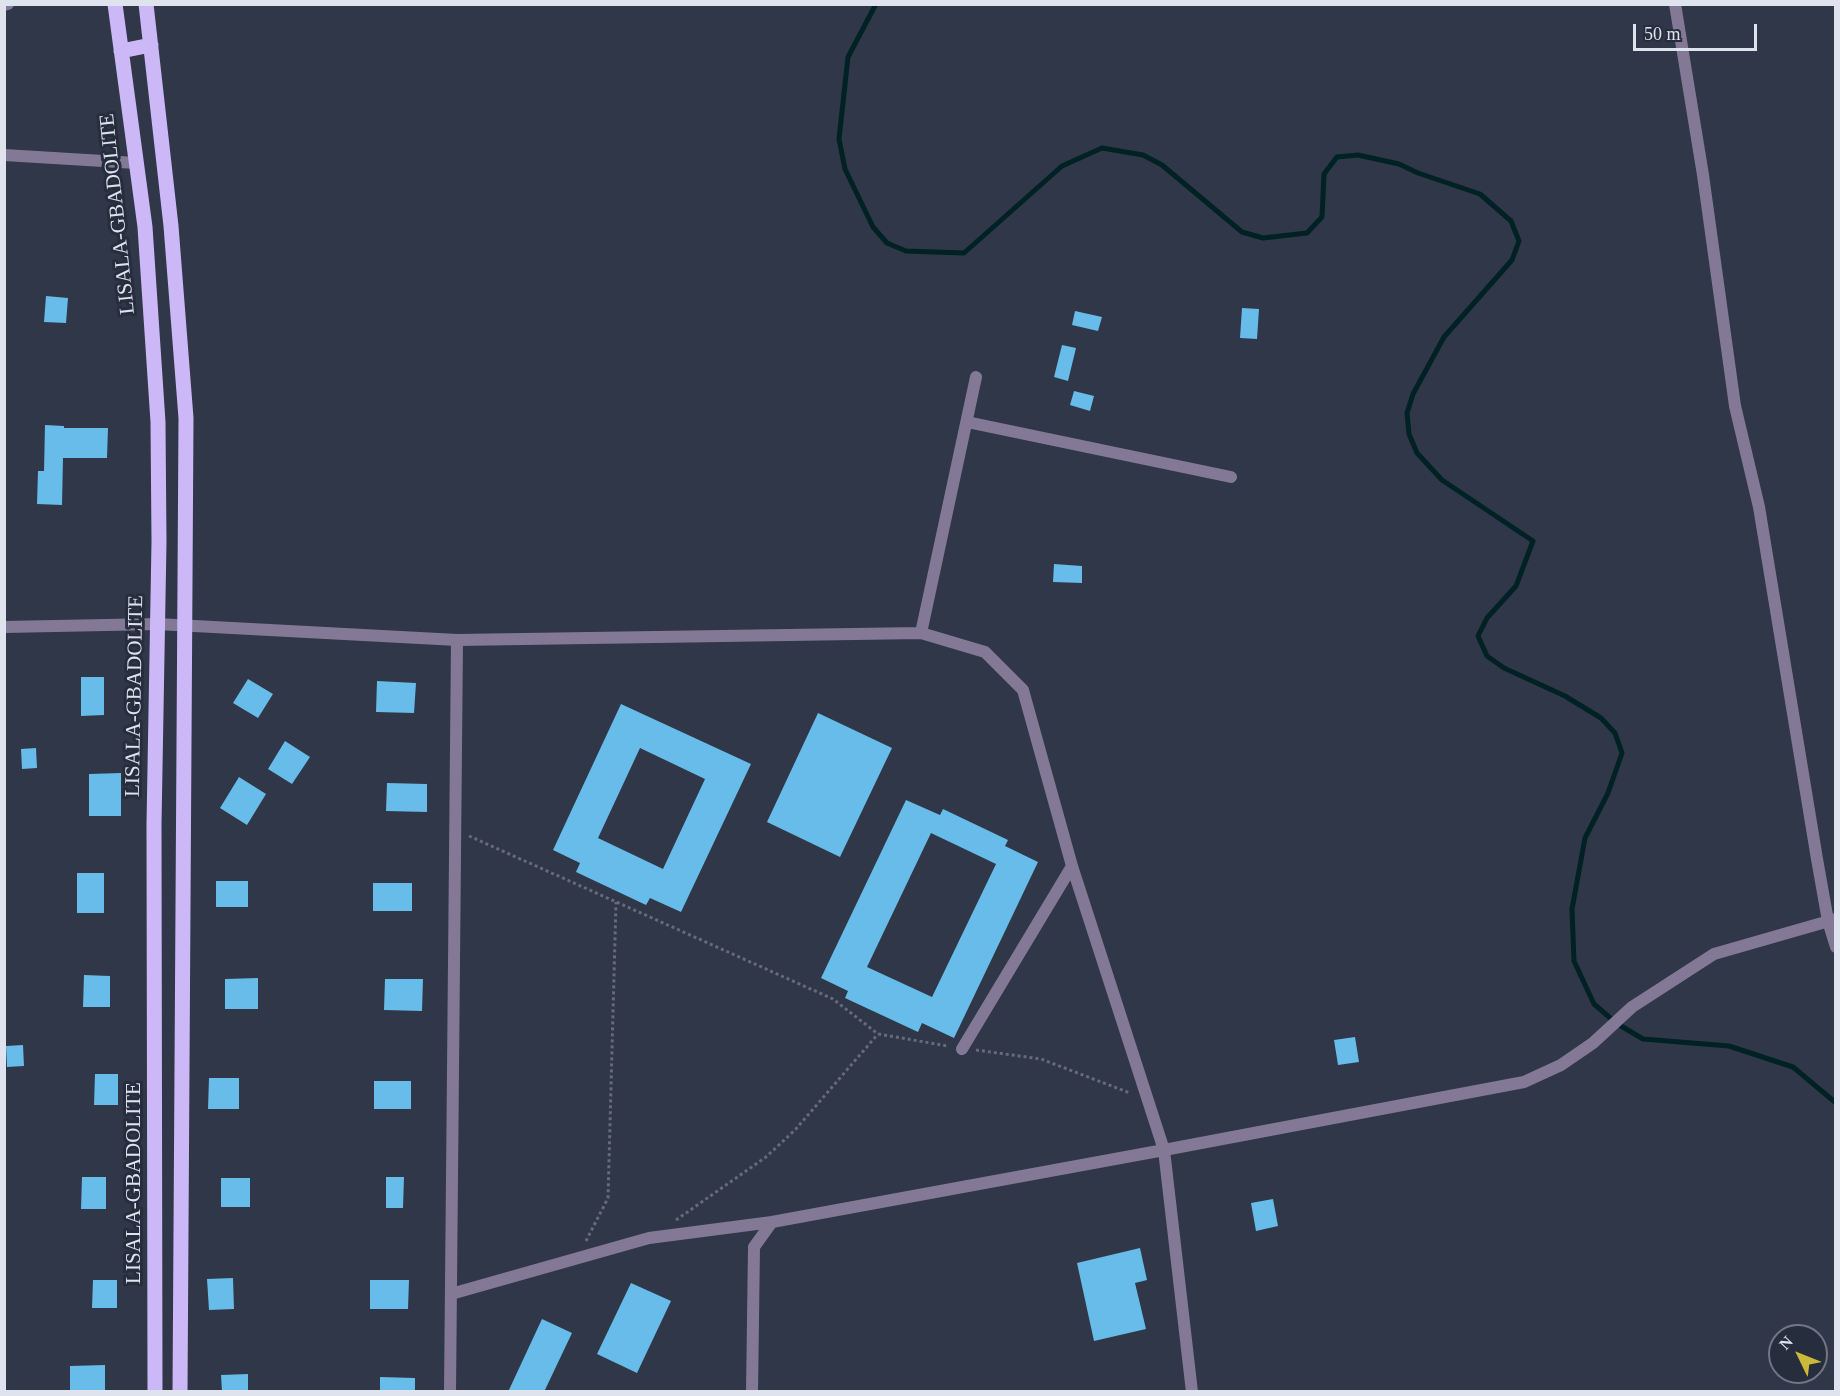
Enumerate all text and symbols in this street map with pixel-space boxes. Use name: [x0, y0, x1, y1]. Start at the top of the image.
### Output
scale bar: [1636, 12, 1760, 50]
text: 50 m: [1644, 24, 1681, 44]
street label: LISALA-GBADOLITE: [95, 112, 141, 316]
street label: LISALA-GBADOLITE: [121, 595, 149, 797]
street label: LISALA-GBADOLITE: [121, 1082, 147, 1284]
north arrow: [1768, 1324, 1828, 1384]
text: N: [1776, 1333, 1796, 1353]

